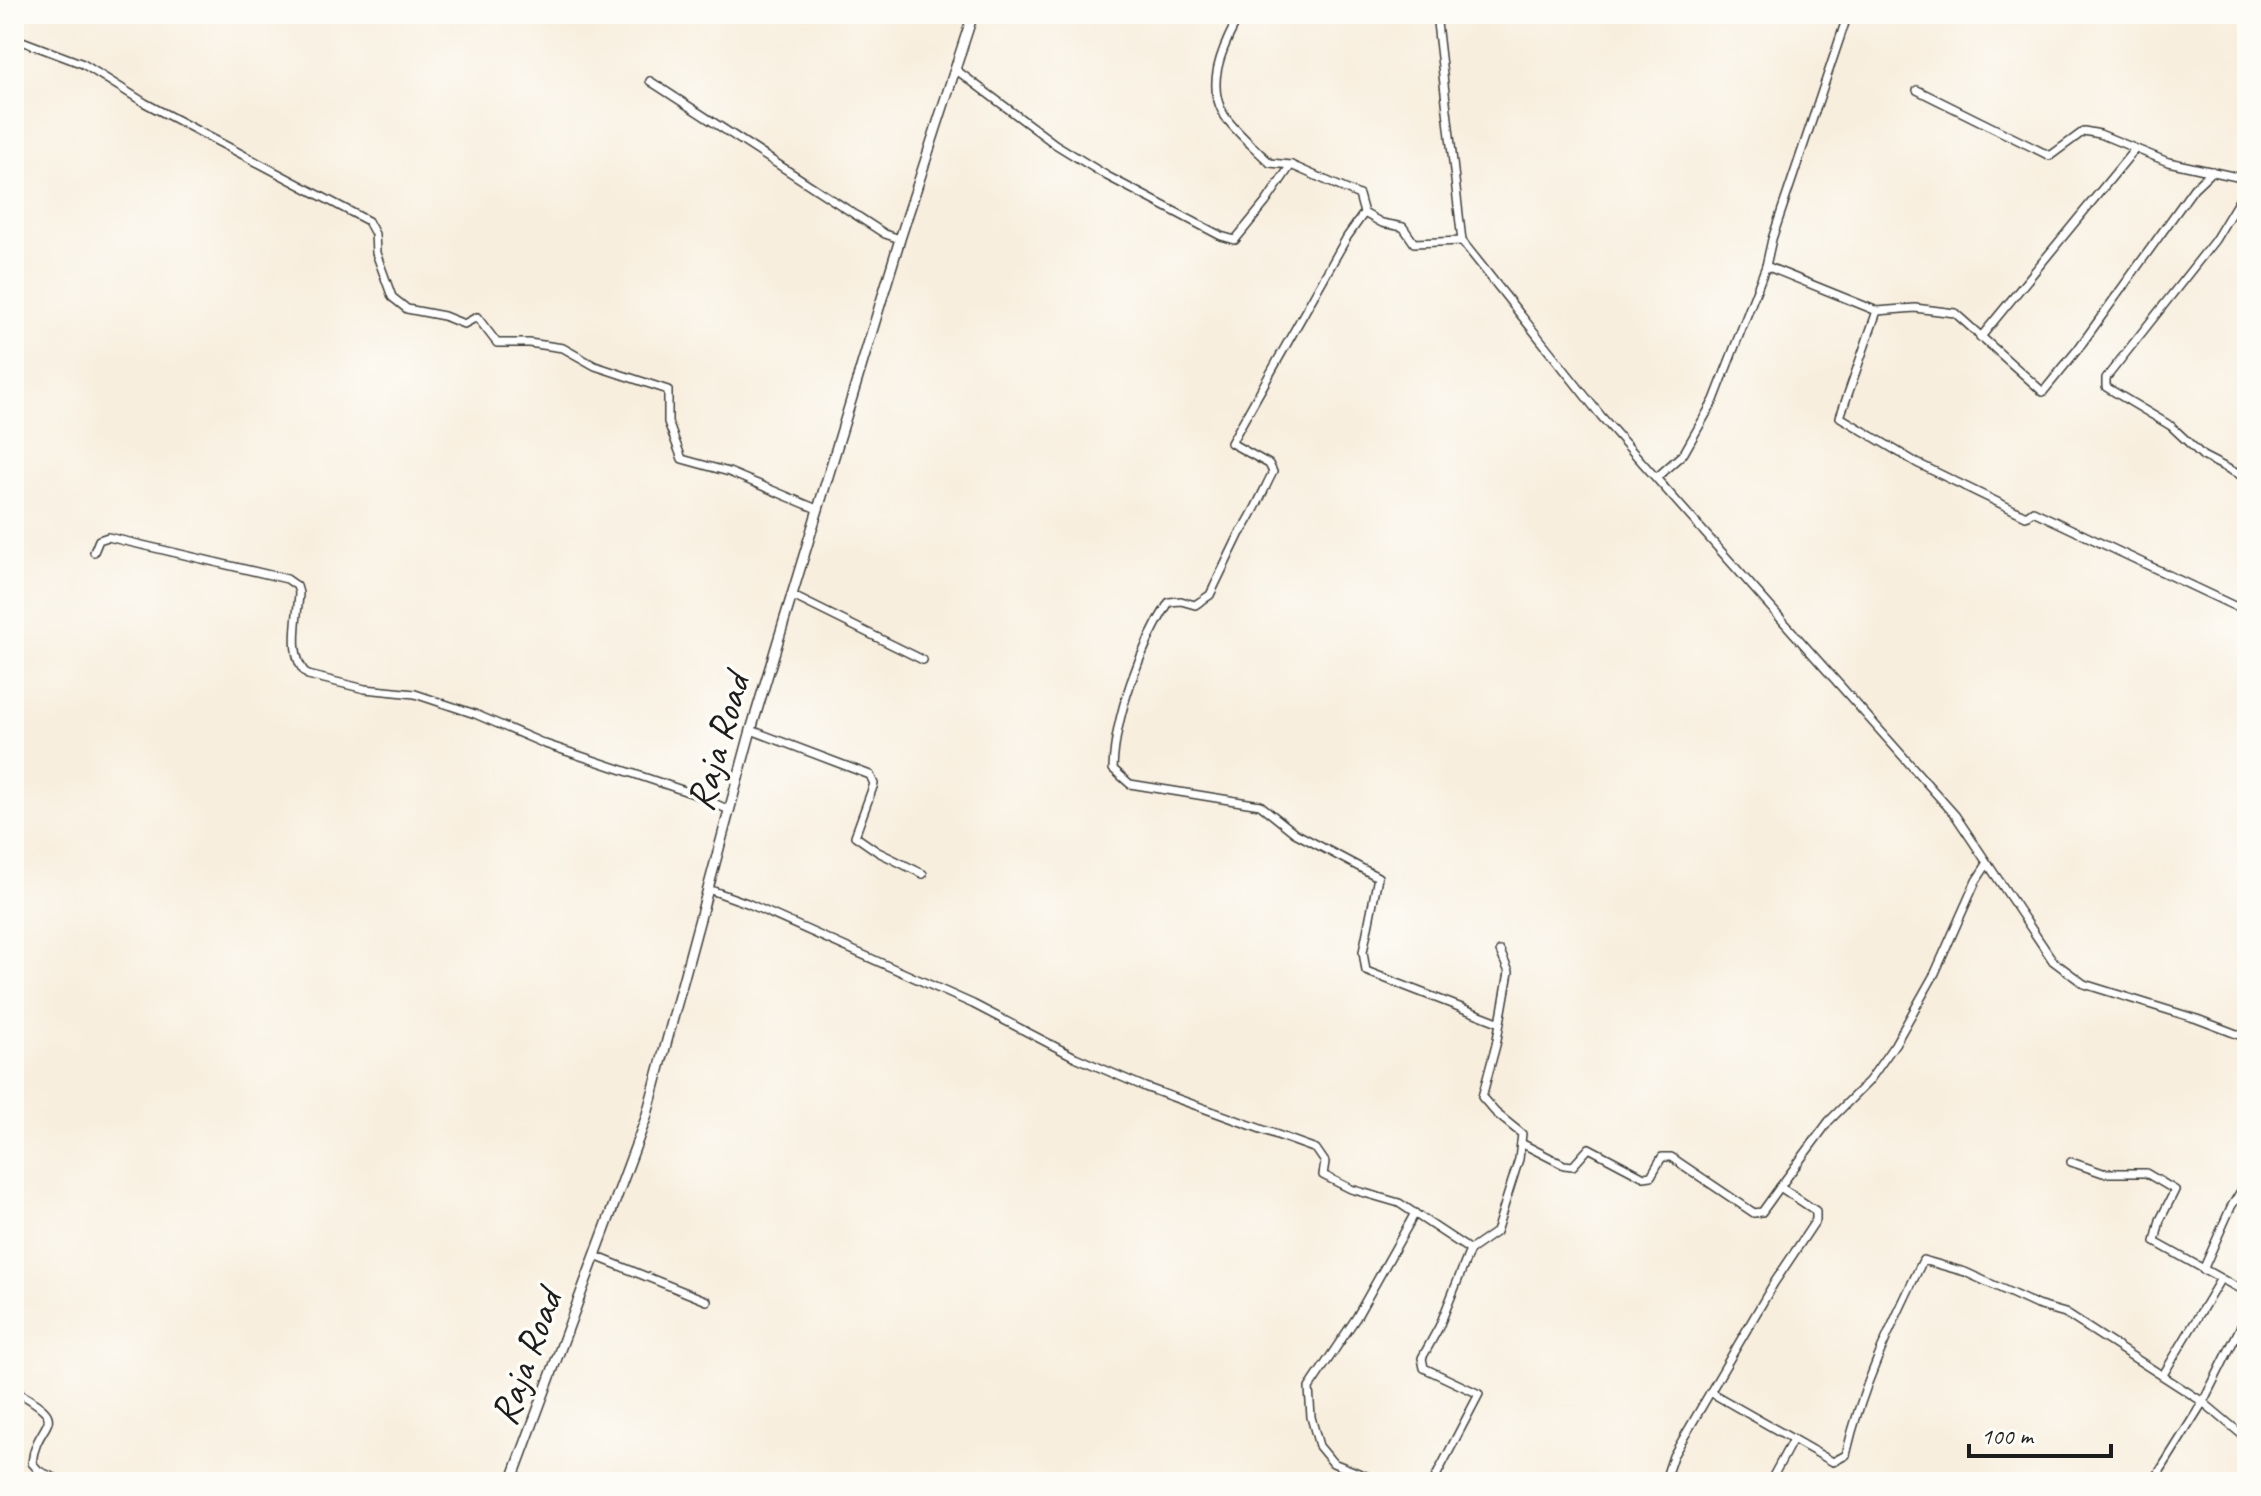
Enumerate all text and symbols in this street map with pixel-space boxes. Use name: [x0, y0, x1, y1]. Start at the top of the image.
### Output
street label: Raja Road: [675, 662, 763, 816]
street label: Raja Road: [479, 1277, 575, 1432]
scale bar: [1969, 1408, 2111, 1458]
text: 100 m: [1981, 1421, 2035, 1451]

